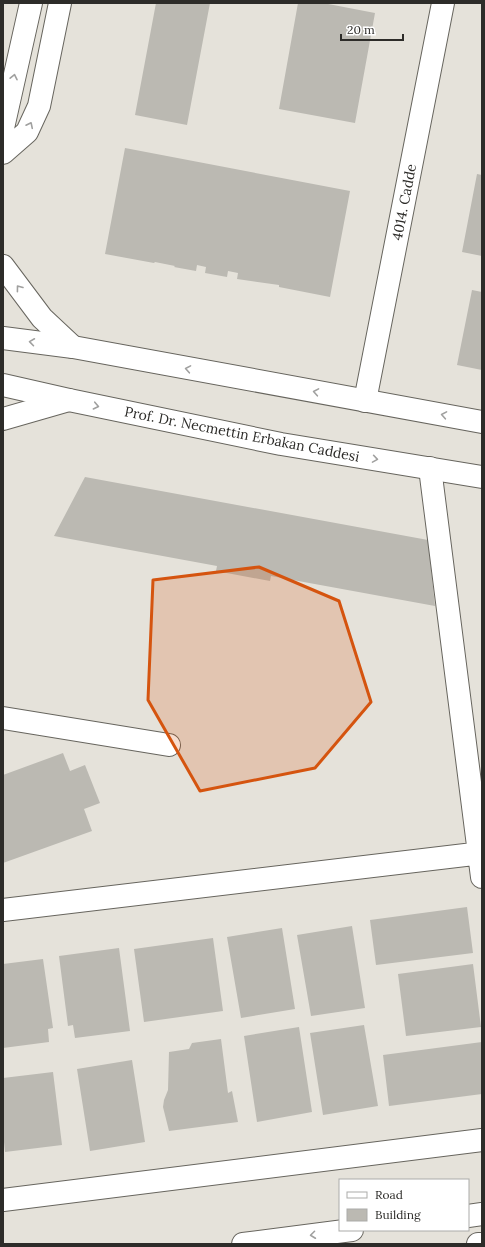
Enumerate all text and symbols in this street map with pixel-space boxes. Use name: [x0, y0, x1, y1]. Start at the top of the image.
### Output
scale bar: [341, 16, 403, 42]
text: 20 m: [347, 22, 375, 37]
one-way arrow: [10, 73, 18, 80]
one-way arrow: [25, 122, 33, 130]
street label: 4014. Cadde: [388, 162, 420, 242]
one-way arrow: [16, 285, 23, 292]
one-way arrow: [29, 338, 35, 347]
one-way arrow: [185, 365, 191, 373]
one-way arrow: [313, 388, 319, 397]
one-way arrow: [93, 401, 99, 409]
street label: Prof. Dr. Necmettin Erbakan Caddesi: [123, 402, 361, 466]
one-way arrow: [441, 411, 447, 420]
one-way arrow: [372, 454, 378, 463]
legend: [339, 1179, 469, 1231]
text: Road: [375, 1187, 403, 1202]
text: Building: [375, 1207, 421, 1222]
one-way arrow: [310, 1230, 316, 1239]

